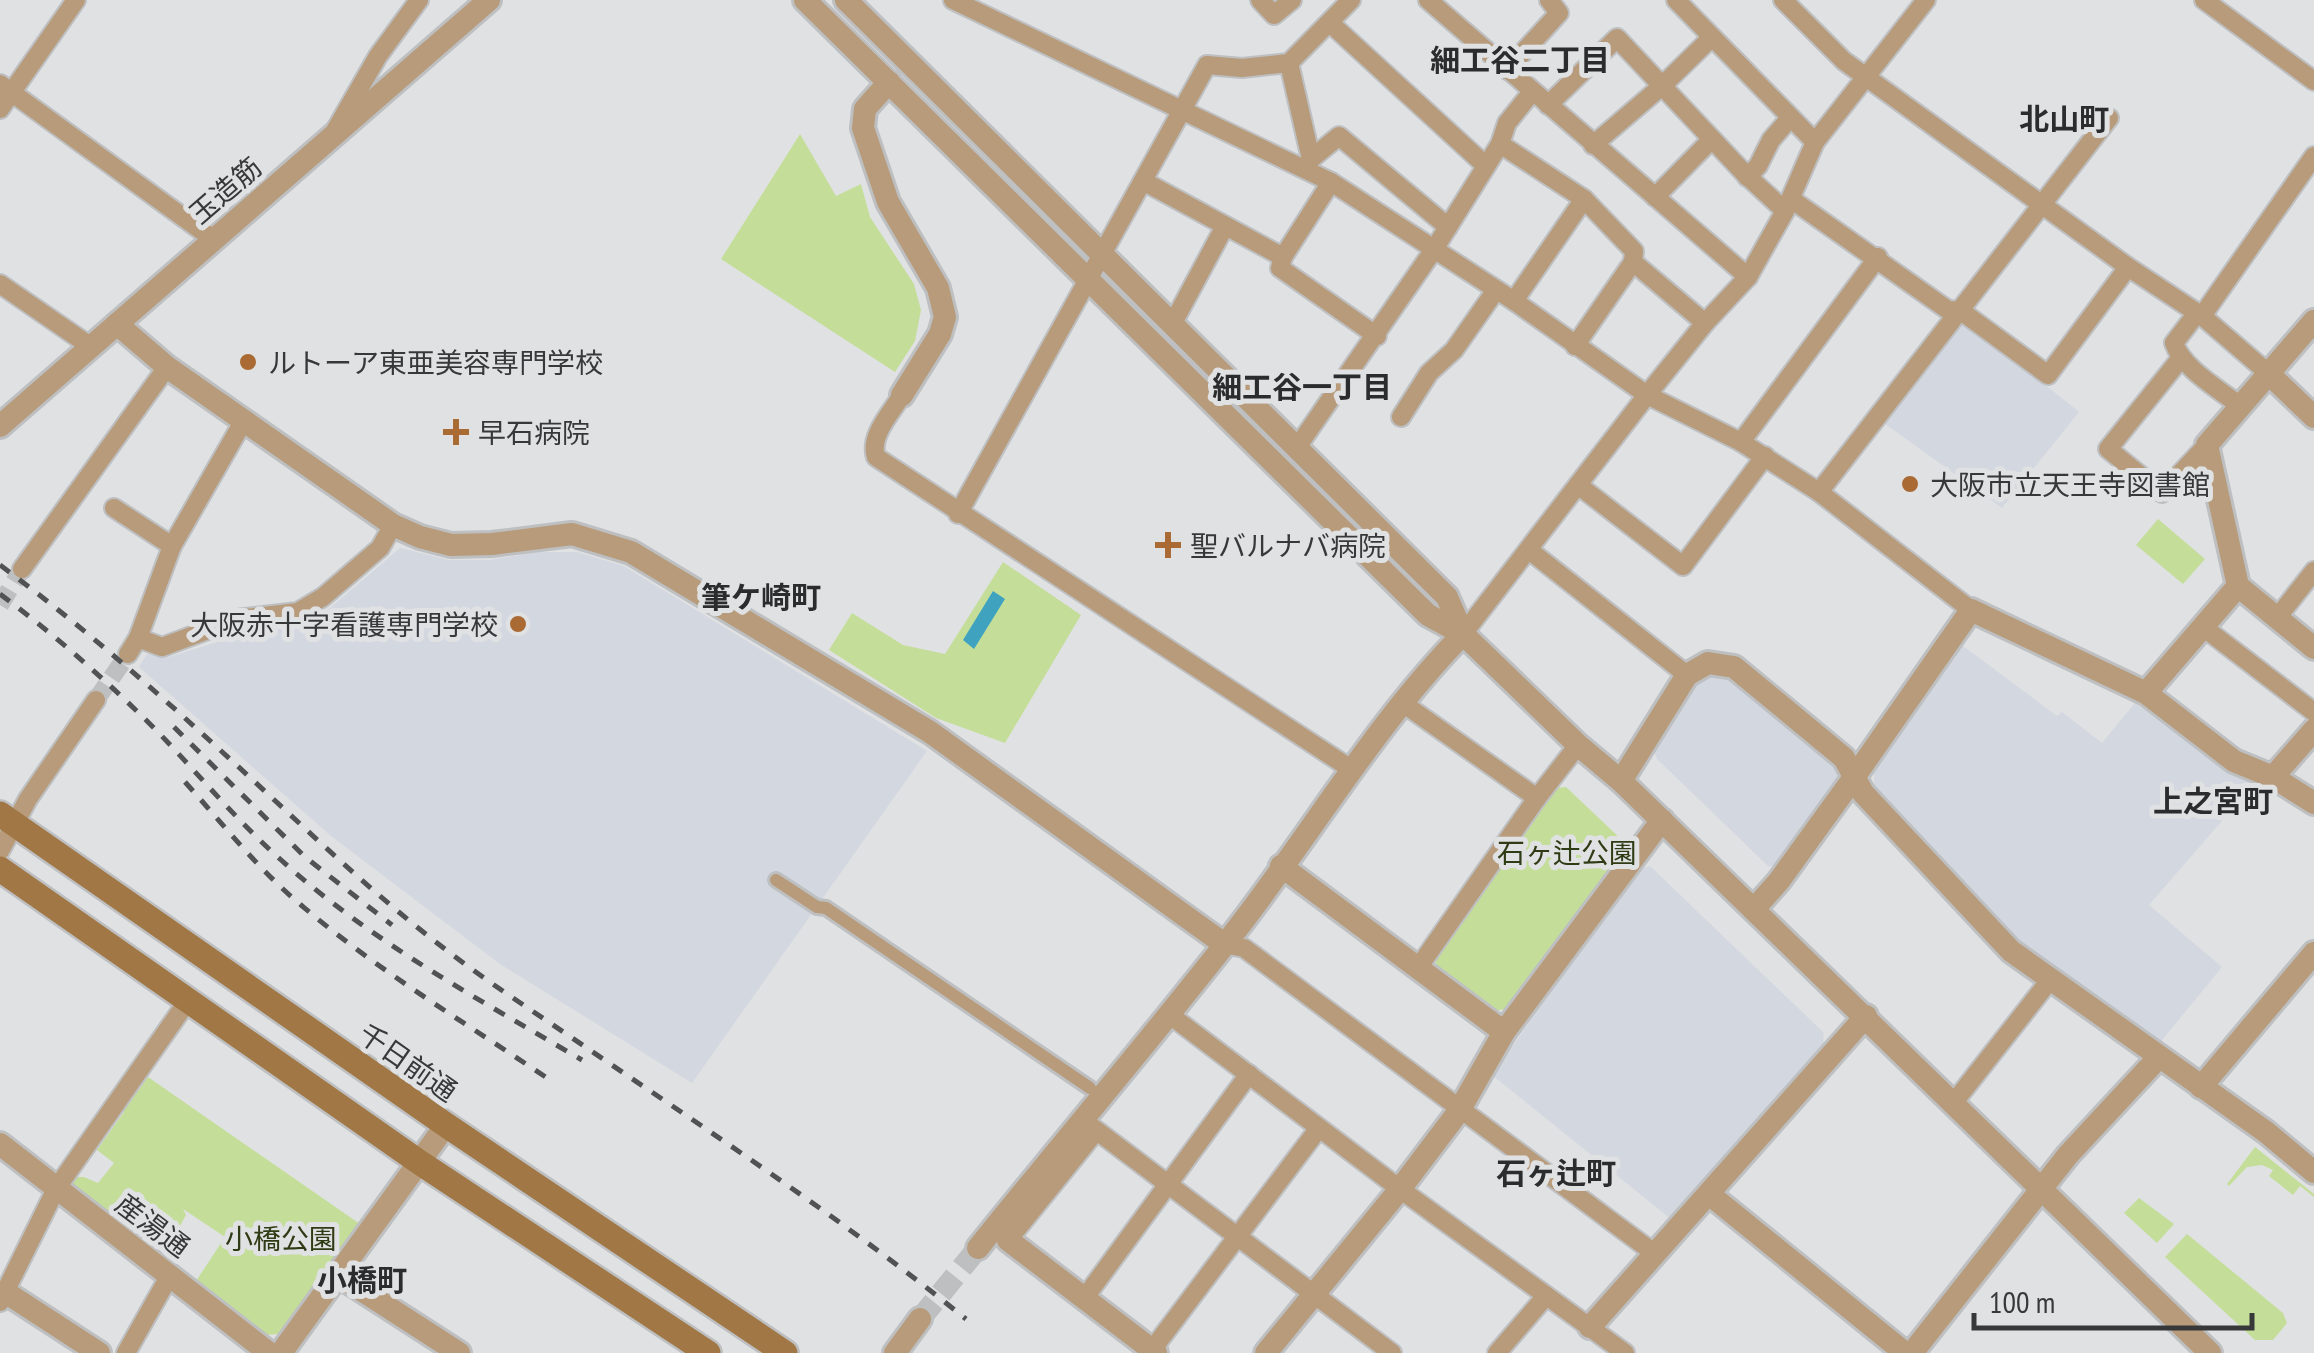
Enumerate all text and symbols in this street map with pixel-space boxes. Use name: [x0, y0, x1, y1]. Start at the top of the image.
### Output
district label: 細工谷二丁目: [1430, 40, 1610, 79]
district label: 北山町: [2019, 99, 2109, 138]
street label: 玉造筋: [181, 148, 269, 232]
place label: ルトーア東亜美容専門学校: [268, 344, 603, 381]
marker: ルトーア東亜美容専門学校: [237, 351, 259, 373]
district label: 細工谷一丁目: [1212, 367, 1392, 406]
place label: 早石病院: [478, 414, 590, 451]
marker: 早石病院: [443, 419, 469, 445]
place label: 大阪市立天王寺図書館: [1930, 466, 2210, 503]
marker: 大阪市立天王寺図書館: [1899, 473, 1921, 495]
place label: 聖バルナバ病院: [1190, 527, 1386, 564]
marker: 聖バルナバ病院: [1155, 532, 1181, 558]
district label: 筆ケ崎町: [701, 577, 821, 616]
place label: 大阪赤十字看護専門学校: [190, 606, 498, 643]
marker: 大阪赤十字看護専門学校: [507, 613, 529, 635]
district label: 上之宮町: [2153, 781, 2273, 820]
park label: 石ヶ辻公園: [1497, 834, 1637, 871]
street label: 千日前通: [352, 1015, 464, 1109]
district label: 石ヶ辻町: [1496, 1153, 1616, 1192]
street label: 産湯通: [108, 1185, 198, 1265]
park label: 小橋公園: [225, 1220, 337, 1257]
district label: 小橋町: [317, 1260, 407, 1299]
scale bar: [1974, 1268, 2252, 1330]
text: 100 m: [1989, 1282, 2055, 1321]

